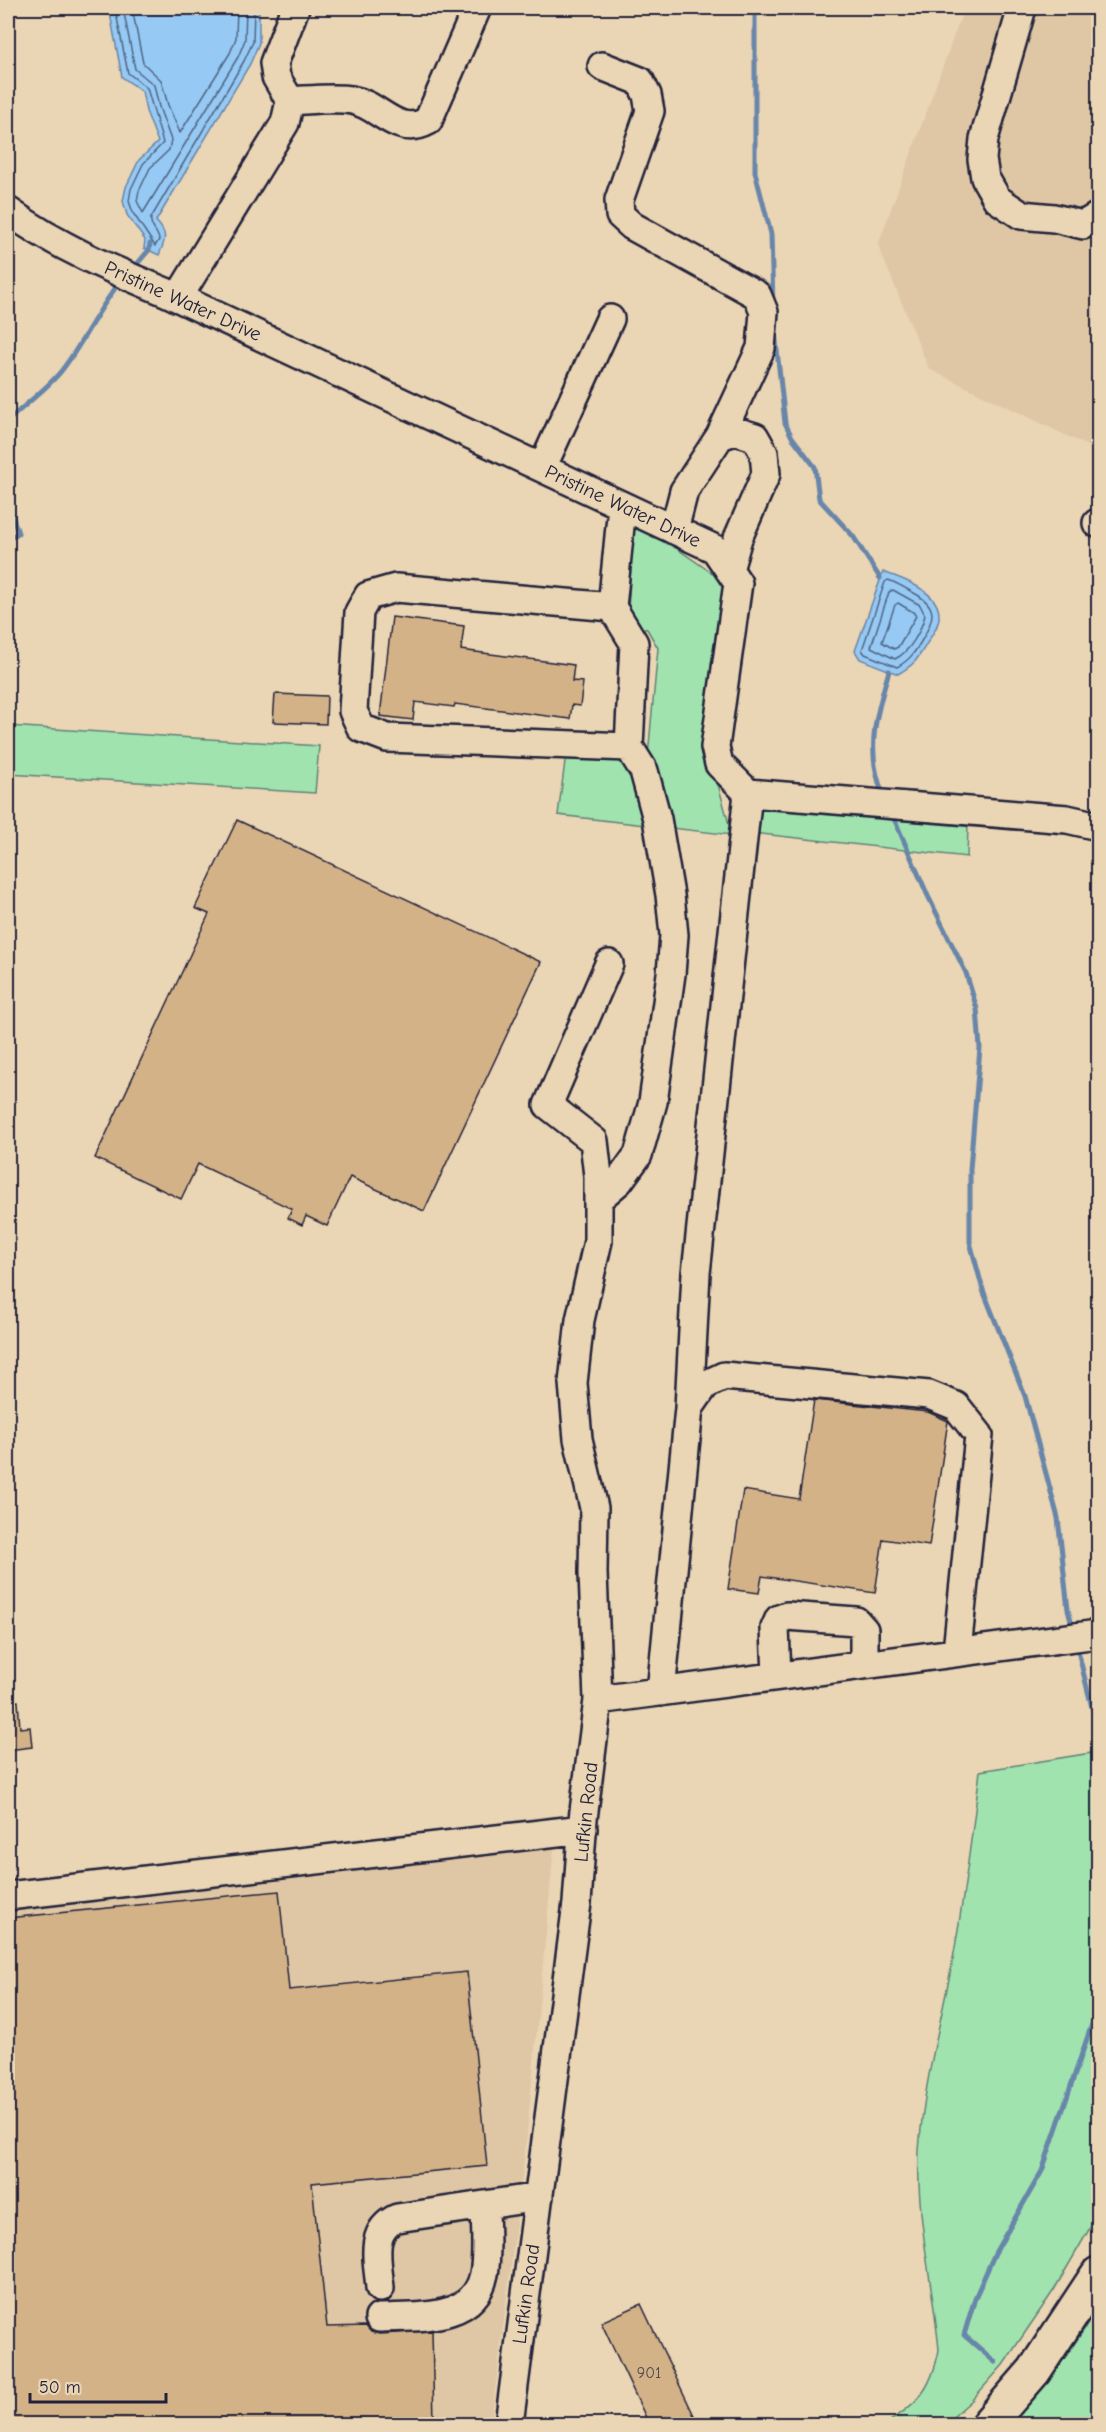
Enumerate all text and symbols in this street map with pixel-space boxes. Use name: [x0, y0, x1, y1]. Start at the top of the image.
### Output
street label: Pristine Water Drive: [101, 256, 265, 346]
street label: Pristine Water Drive: [541, 460, 705, 552]
street label: Lufkin Road: [569, 1761, 603, 1863]
street label: Lufkin Road: [508, 2243, 544, 2345]
house number: 901: [637, 2364, 661, 2382]
scale bar: [30, 2366, 166, 2404]
text: 50 m: [39, 2377, 81, 2398]

